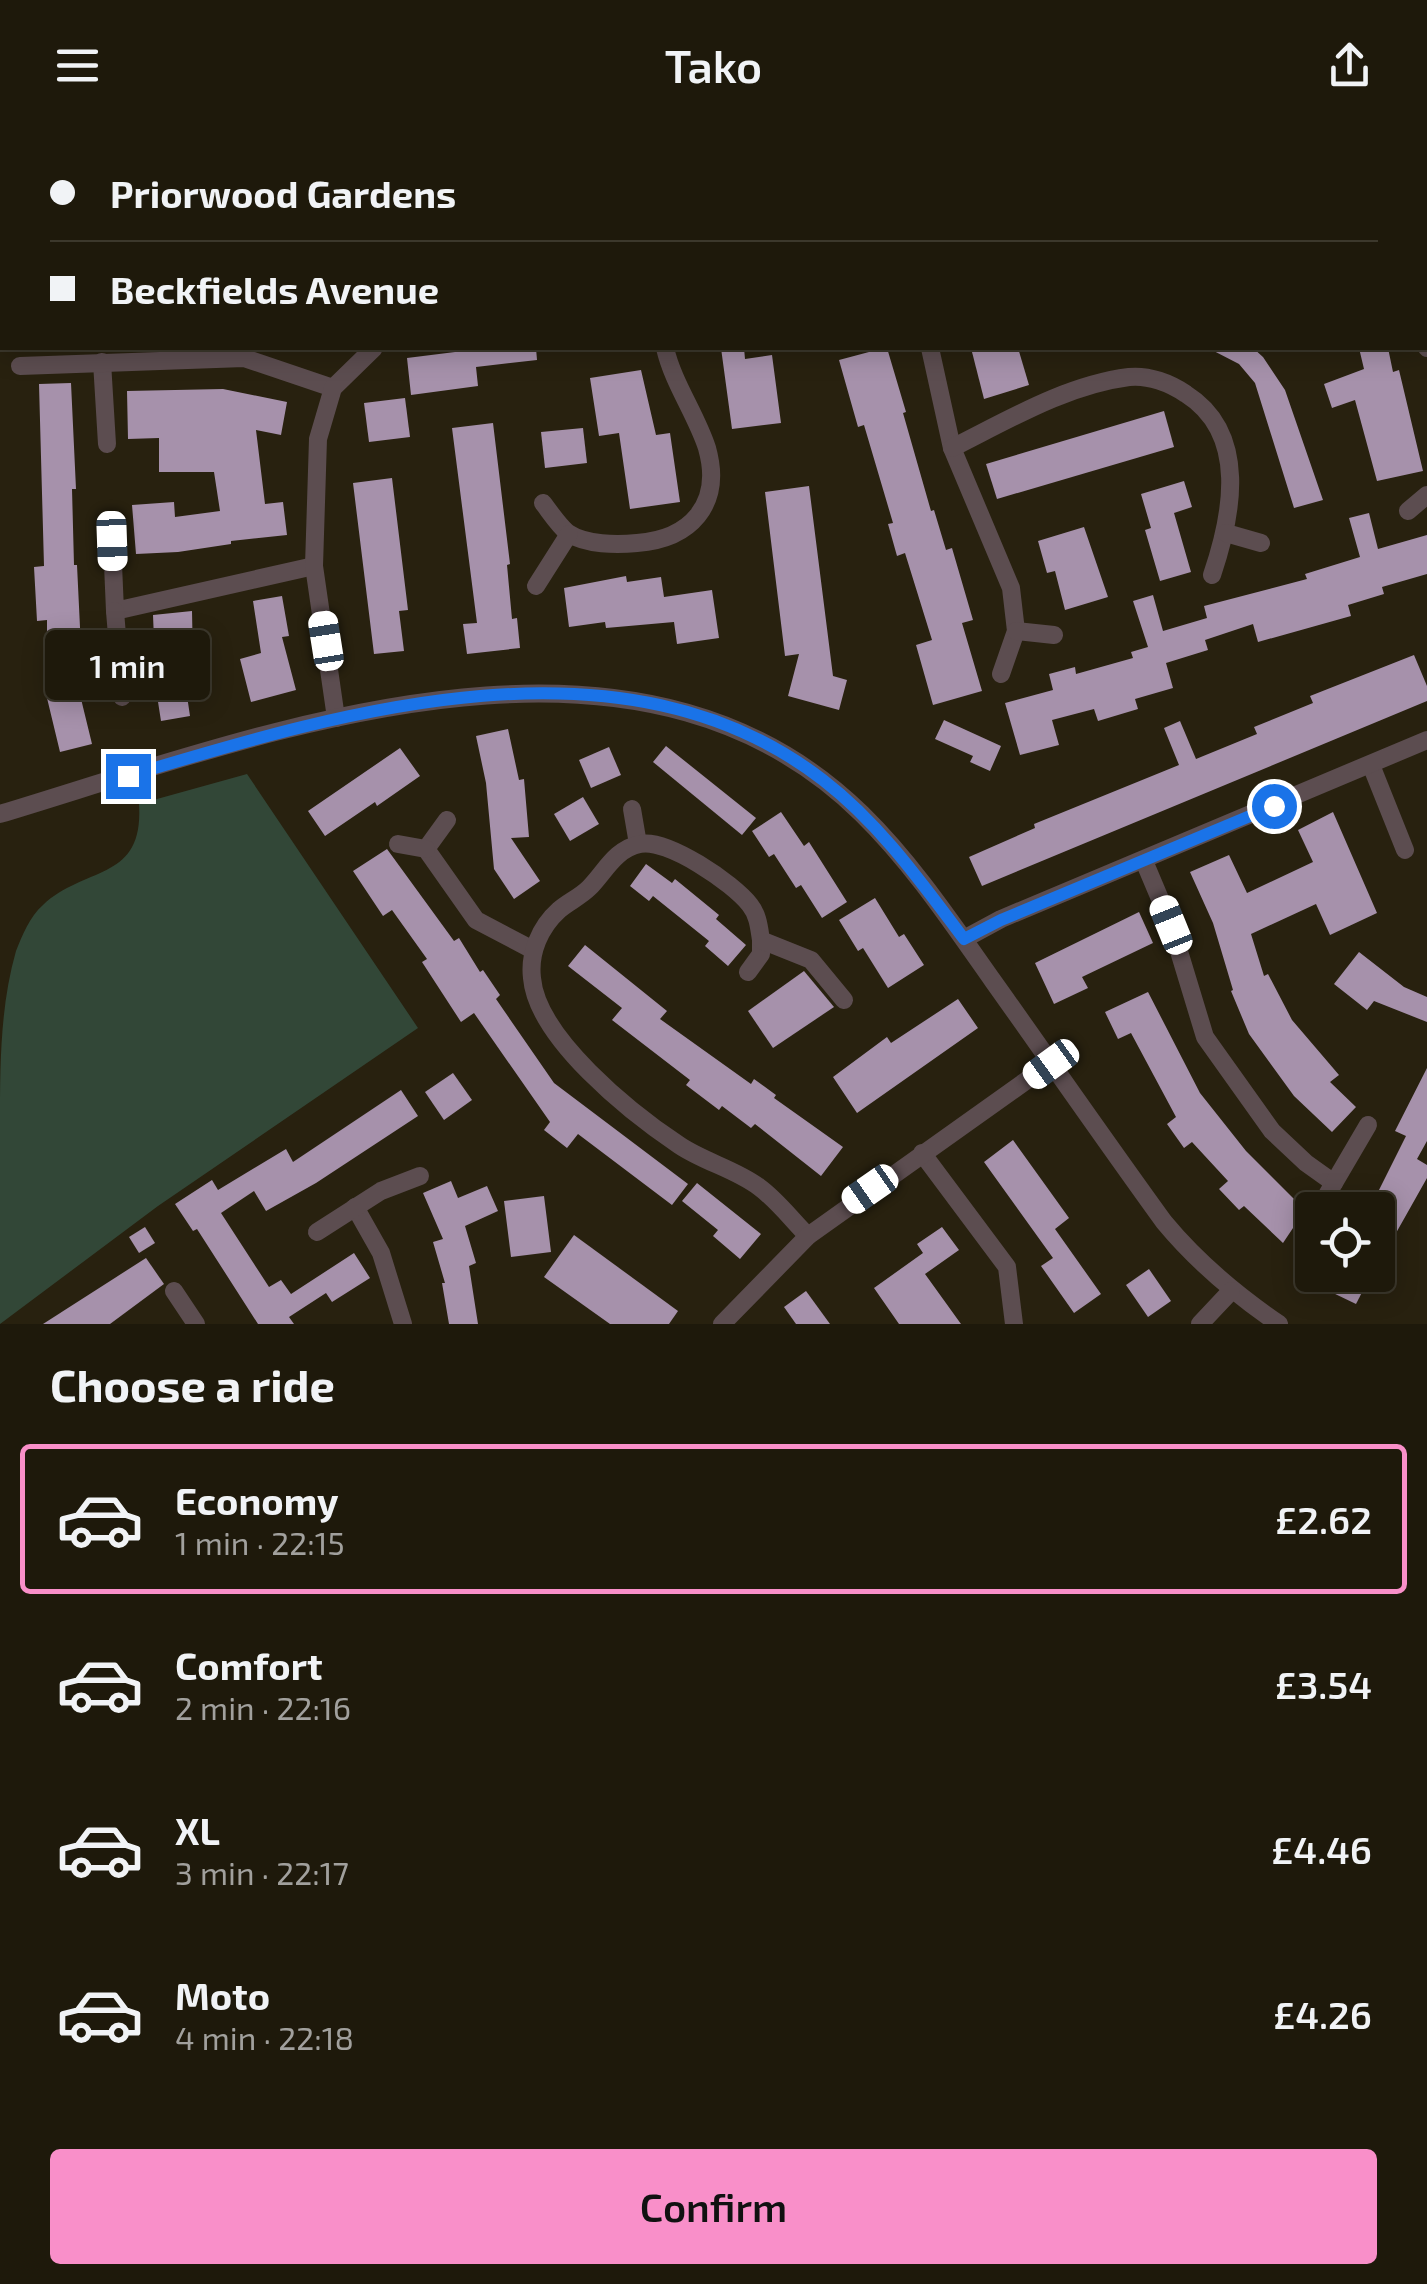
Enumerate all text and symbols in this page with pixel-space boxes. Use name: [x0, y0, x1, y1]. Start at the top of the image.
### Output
icon: menu: [50, 38, 105, 93]
text: Tako: [665, 38, 762, 92]
icon: share: [1322, 38, 1377, 93]
text: Priorwood Gardens: [110, 170, 456, 216]
text: Beckfields Avenue: [110, 266, 439, 312]
car: [96, 510, 128, 572]
car: [306, 609, 346, 673]
callout: 1 min: [46, 631, 210, 701]
text: 1 min: [90, 646, 165, 684]
route end: [106, 754, 151, 799]
route start: [1252, 784, 1297, 829]
car: [1146, 892, 1196, 958]
car: [1018, 1034, 1084, 1094]
car: [837, 1160, 903, 1218]
map controls: [1295, 1192, 1395, 1292]
button: locate: [1295, 1192, 1395, 1292]
text: Choose a ride: [50, 1357, 335, 1411]
icon: car: [55, 1474, 145, 1564]
text: Economy: [175, 1477, 339, 1523]
text: £2.62: [1275, 1496, 1372, 1542]
text: 1 min · 22:15: [175, 1523, 345, 1561]
icon: car: [55, 1639, 145, 1729]
text: Comfort: [175, 1642, 323, 1688]
text: £3.54: [1275, 1661, 1372, 1707]
text: 2 min · 22:16: [175, 1688, 351, 1726]
icon: car: [55, 1804, 145, 1894]
text: XL: [175, 1807, 220, 1853]
text: £4.46: [1271, 1826, 1372, 1872]
text: 3 min · 22:17: [175, 1853, 349, 1891]
icon: car: [55, 1969, 145, 2059]
text: Moto: [175, 1972, 270, 2018]
text: £4.26: [1273, 1991, 1372, 2037]
text: 4 min · 22:18: [175, 2018, 354, 2056]
button: Confirm: [50, 2149, 1377, 2264]

